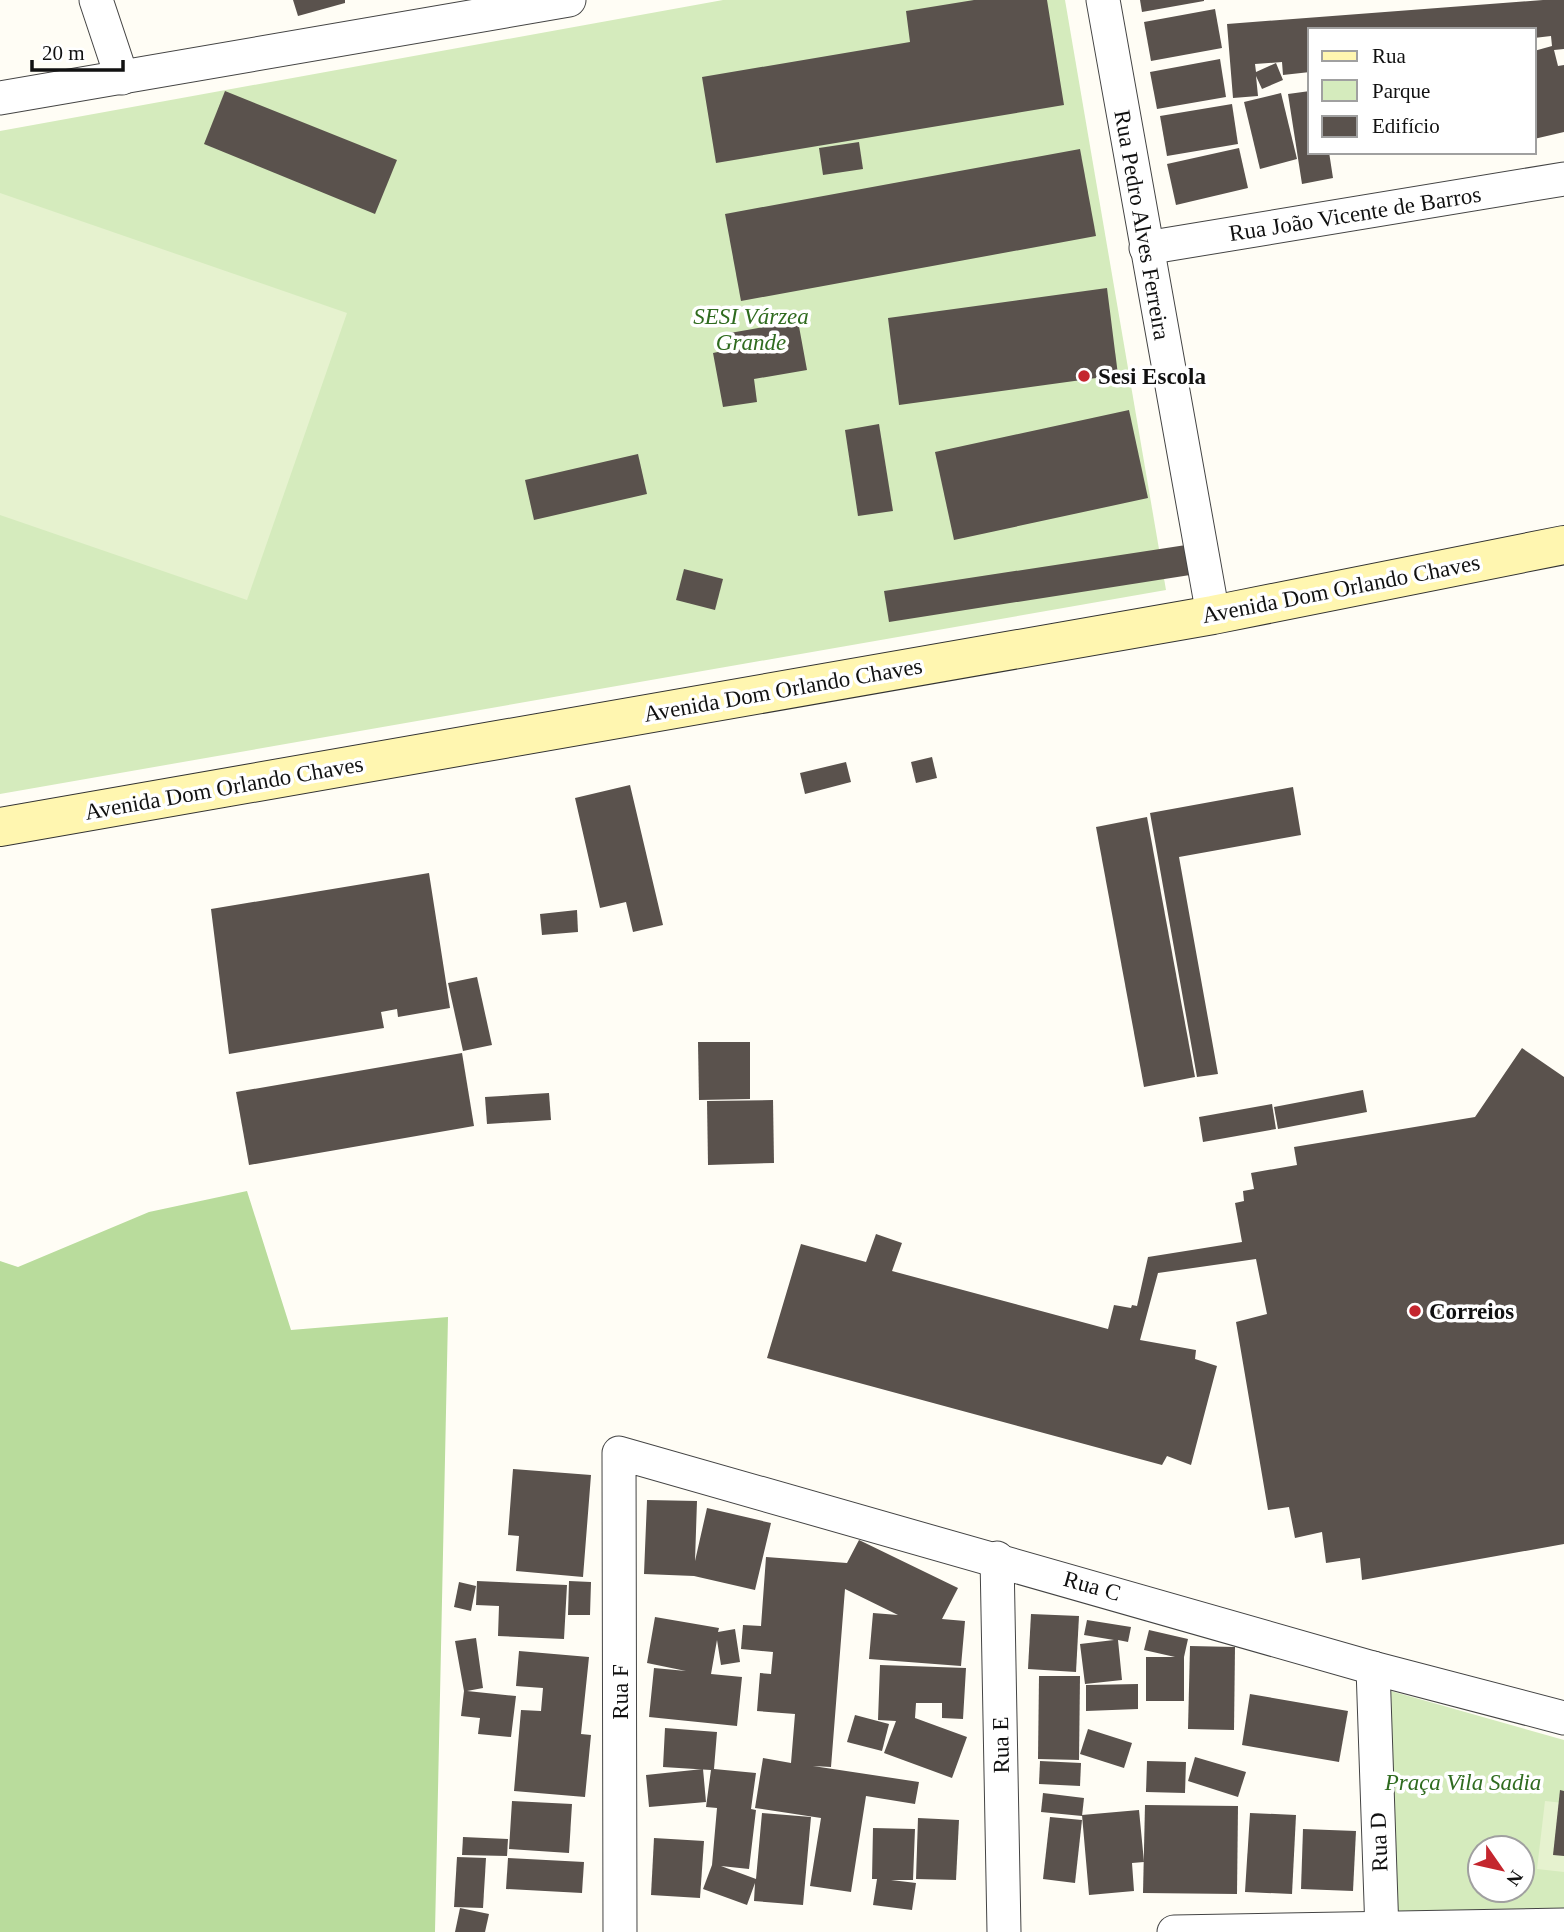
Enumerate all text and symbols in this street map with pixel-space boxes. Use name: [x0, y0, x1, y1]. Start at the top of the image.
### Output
scale bar: [32, 28, 122, 72]
legend: [1308, 28, 1536, 154]
text: 20 m: [42, 41, 85, 65]
text: Rua: [1372, 44, 1407, 68]
text: Parque: [1372, 79, 1430, 103]
street label: Rua Pedro Alves Ferreira: [1109, 108, 1175, 342]
text: Edifício: [1372, 114, 1440, 138]
street label: Rua João Vicente de Barros: [1227, 182, 1483, 246]
park label: SESI Várzea Grande: [693, 304, 809, 355]
place label: Sesi Escola: [1098, 364, 1206, 389]
marker: Sesi Escola: [1076, 368, 1092, 384]
street label: Avenida Dom Orlando Chaves: [1200, 550, 1482, 628]
street label: Avenida Dom Orlando Chaves: [642, 653, 924, 727]
street label: Avenida Dom Orlando Chaves: [83, 751, 365, 825]
place label: Correios: [1429, 1299, 1514, 1324]
marker: Correios: [1407, 1303, 1423, 1319]
street label: Rua C: [1061, 1566, 1123, 1606]
street label: Rua F: [608, 1664, 633, 1720]
street label: Rua E: [988, 1716, 1014, 1774]
park label: Praça Vila Sadia: [1384, 1770, 1541, 1795]
street label: Rua D: [1365, 1812, 1393, 1872]
north arrow: [1466, 1834, 1536, 1904]
text: N: [1502, 1867, 1527, 1890]

